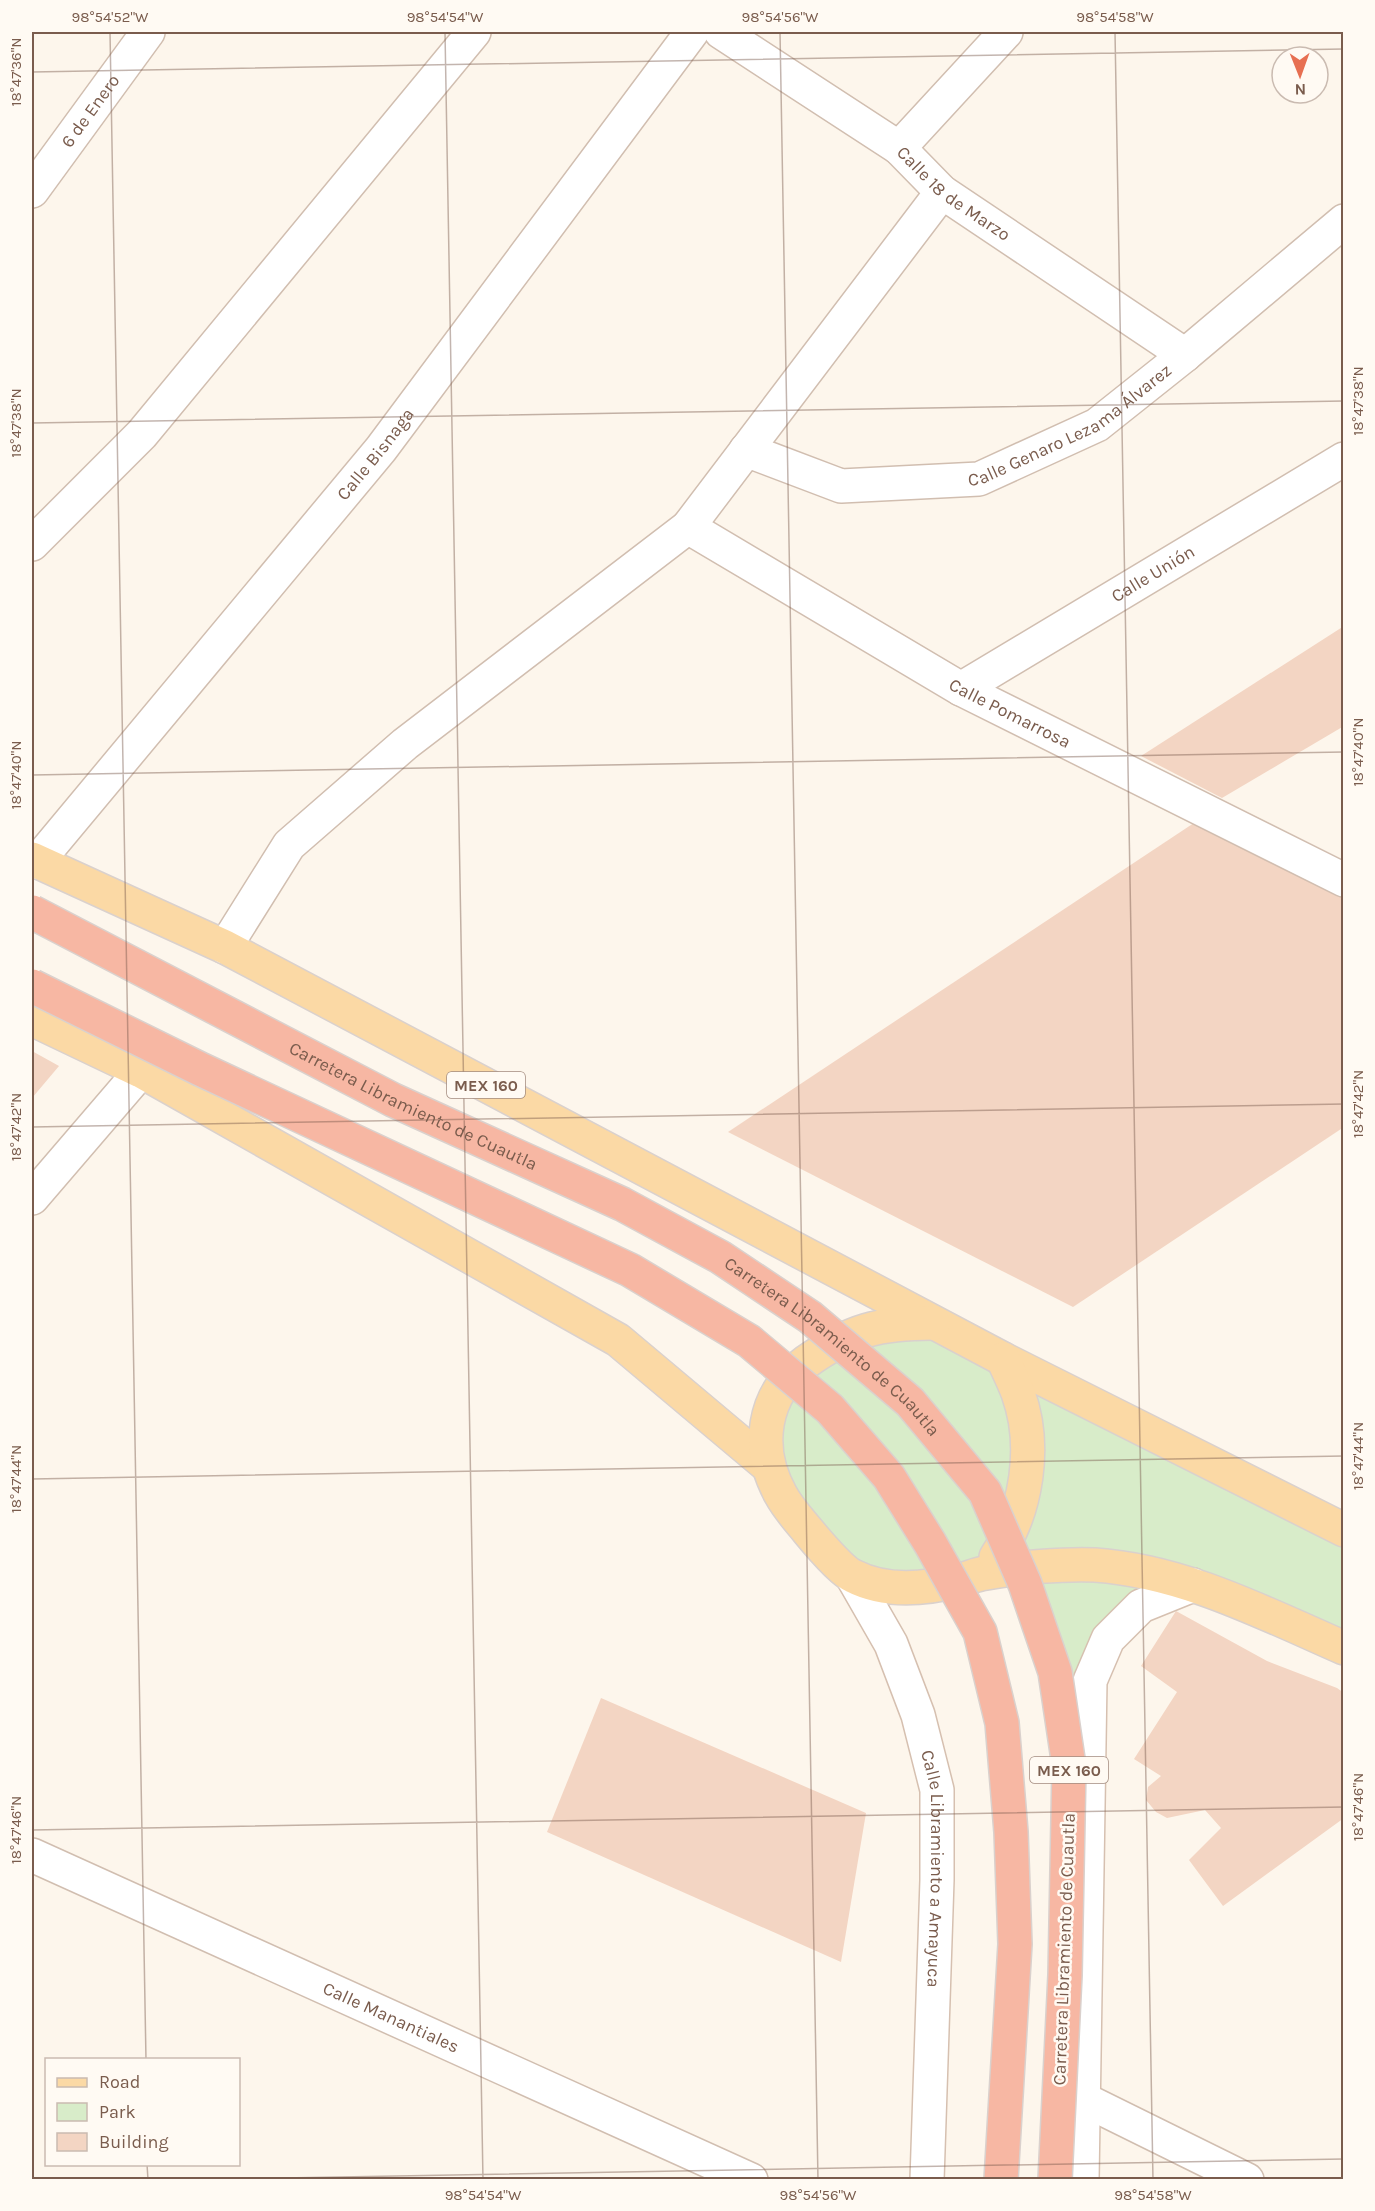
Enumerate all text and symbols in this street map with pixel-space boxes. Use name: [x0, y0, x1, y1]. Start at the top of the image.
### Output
text: 98°54'52"W: [71, 8, 149, 26]
text: 98°54'54"W: [407, 8, 484, 26]
text: 98°54'56"W: [742, 8, 819, 26]
text: 98°54'58"W: [1076, 8, 1154, 26]
text: 18°47'36"N: [7, 37, 25, 107]
north arrow: [1270, 45, 1330, 105]
street label: 6 de Enero: [56, 70, 124, 152]
text: N: [1294, 80, 1306, 99]
street label: Calle 18 de Marzo: [892, 141, 1015, 246]
street label: Calle Genaro Lezama Álvarez: [967, 359, 1176, 491]
text: 18°47'38"N: [1349, 366, 1367, 436]
text: 18°47'38"N: [7, 388, 25, 458]
street label: Calle Bisnaga: [332, 404, 419, 505]
street label: Calle Unión: [1107, 540, 1199, 607]
street label: Calle Pomarrosa: [945, 673, 1074, 753]
text: 18°47'40"N: [1349, 718, 1367, 786]
text: 18°47'40"N: [7, 741, 25, 809]
street label: Carretera Libramiento de Cuautla: [286, 1037, 541, 1175]
text: 18°47'42"N: [1349, 1070, 1367, 1138]
road number: MEX 160: [447, 1072, 525, 1098]
text: 18°47'42"N: [7, 1093, 25, 1161]
street label: Carretera Libramiento de Cuautla: [720, 1252, 945, 1441]
text: 18°47'44"N: [1349, 1422, 1367, 1490]
text: 18°47'44"N: [7, 1445, 25, 1513]
street label: Calle Libramiento a Amayuca: [916, 1748, 948, 1988]
road number: MEX 160: [1030, 1757, 1108, 1783]
text: 18°47'46"N: [1349, 1773, 1367, 1841]
text: 18°47'46"N: [7, 1796, 25, 1864]
street label: Carretera Libramiento de Cuautla: [1048, 1812, 1080, 2086]
street label: Calle Manantiales: [319, 1977, 463, 2058]
legend: [45, 2058, 240, 2166]
text: Road: [99, 2071, 140, 2093]
text: Park: [99, 2101, 136, 2123]
text: Building: [99, 2131, 169, 2153]
text: 98°54'54"W: [445, 2186, 522, 2204]
text: 98°54'56"W: [780, 2186, 857, 2204]
text: 98°54'58"W: [1114, 2186, 1192, 2204]

